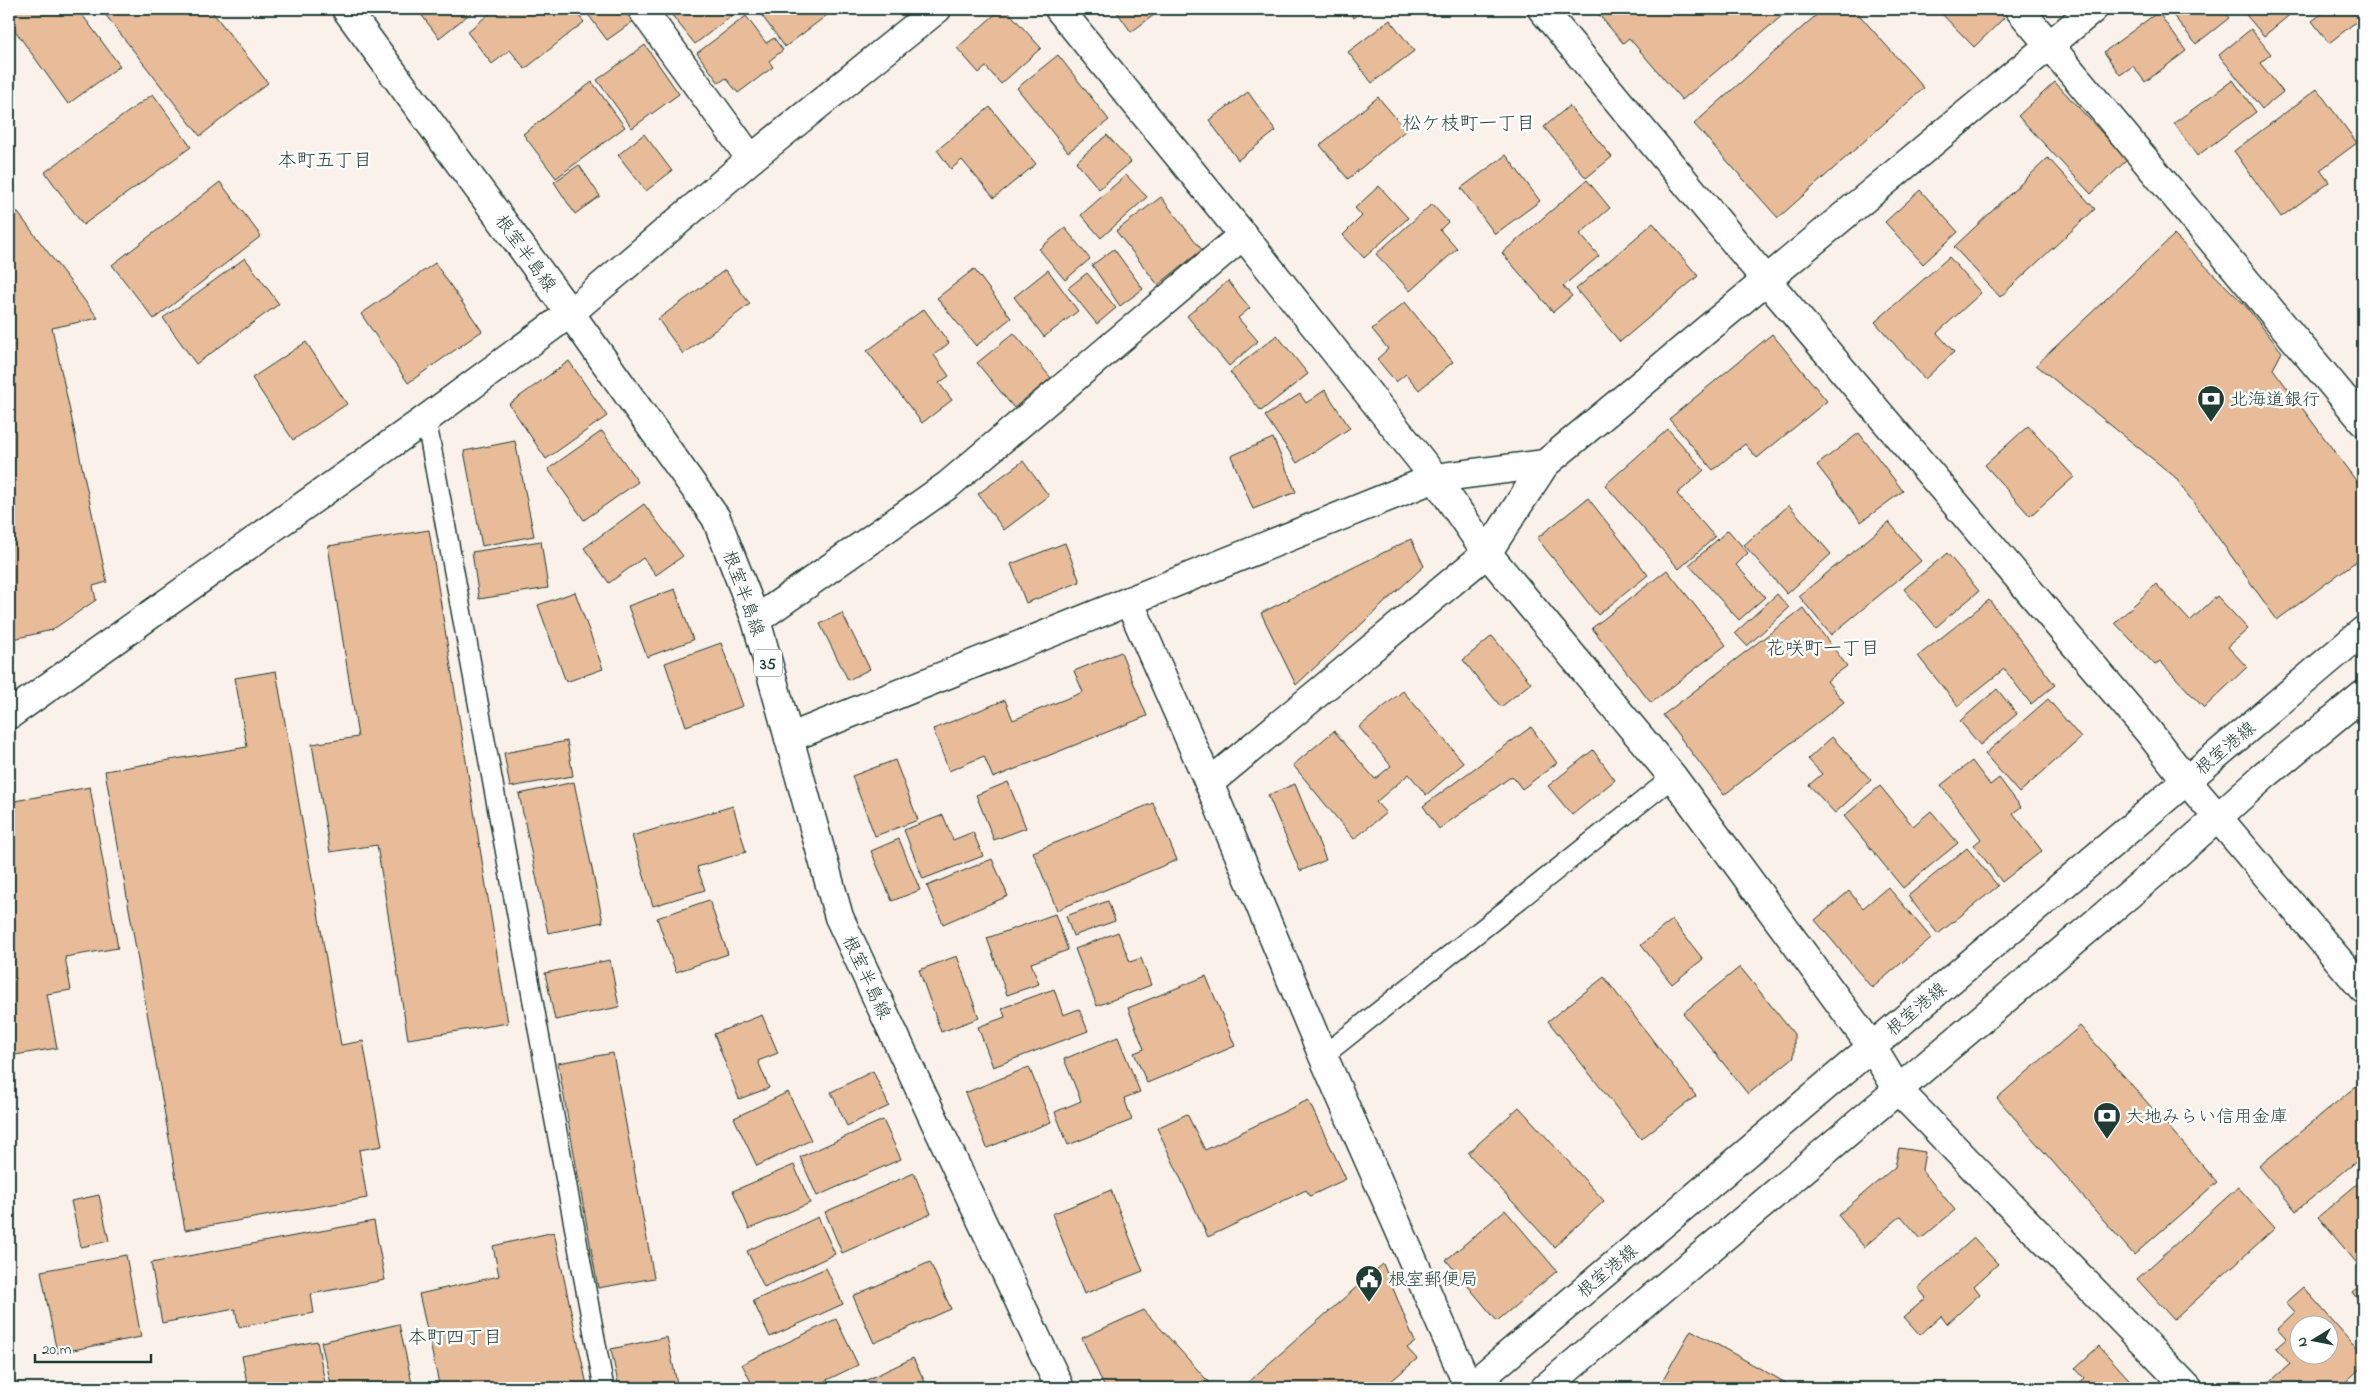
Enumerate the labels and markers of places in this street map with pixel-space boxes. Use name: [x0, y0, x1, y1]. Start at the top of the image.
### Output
bank icon: 北海道銀行: [2196, 384, 2226, 423]
place label: 北海道銀行: [2230, 388, 2320, 414]
bank icon: 大地みらい信用金庫: [2092, 1101, 2122, 1140]
place label: 大地みらい信用金庫: [2126, 1105, 2288, 1131]
public building icon: 根室郵便局: [1354, 1264, 1384, 1303]
place label: 根室郵便局: [1388, 1268, 1478, 1294]

